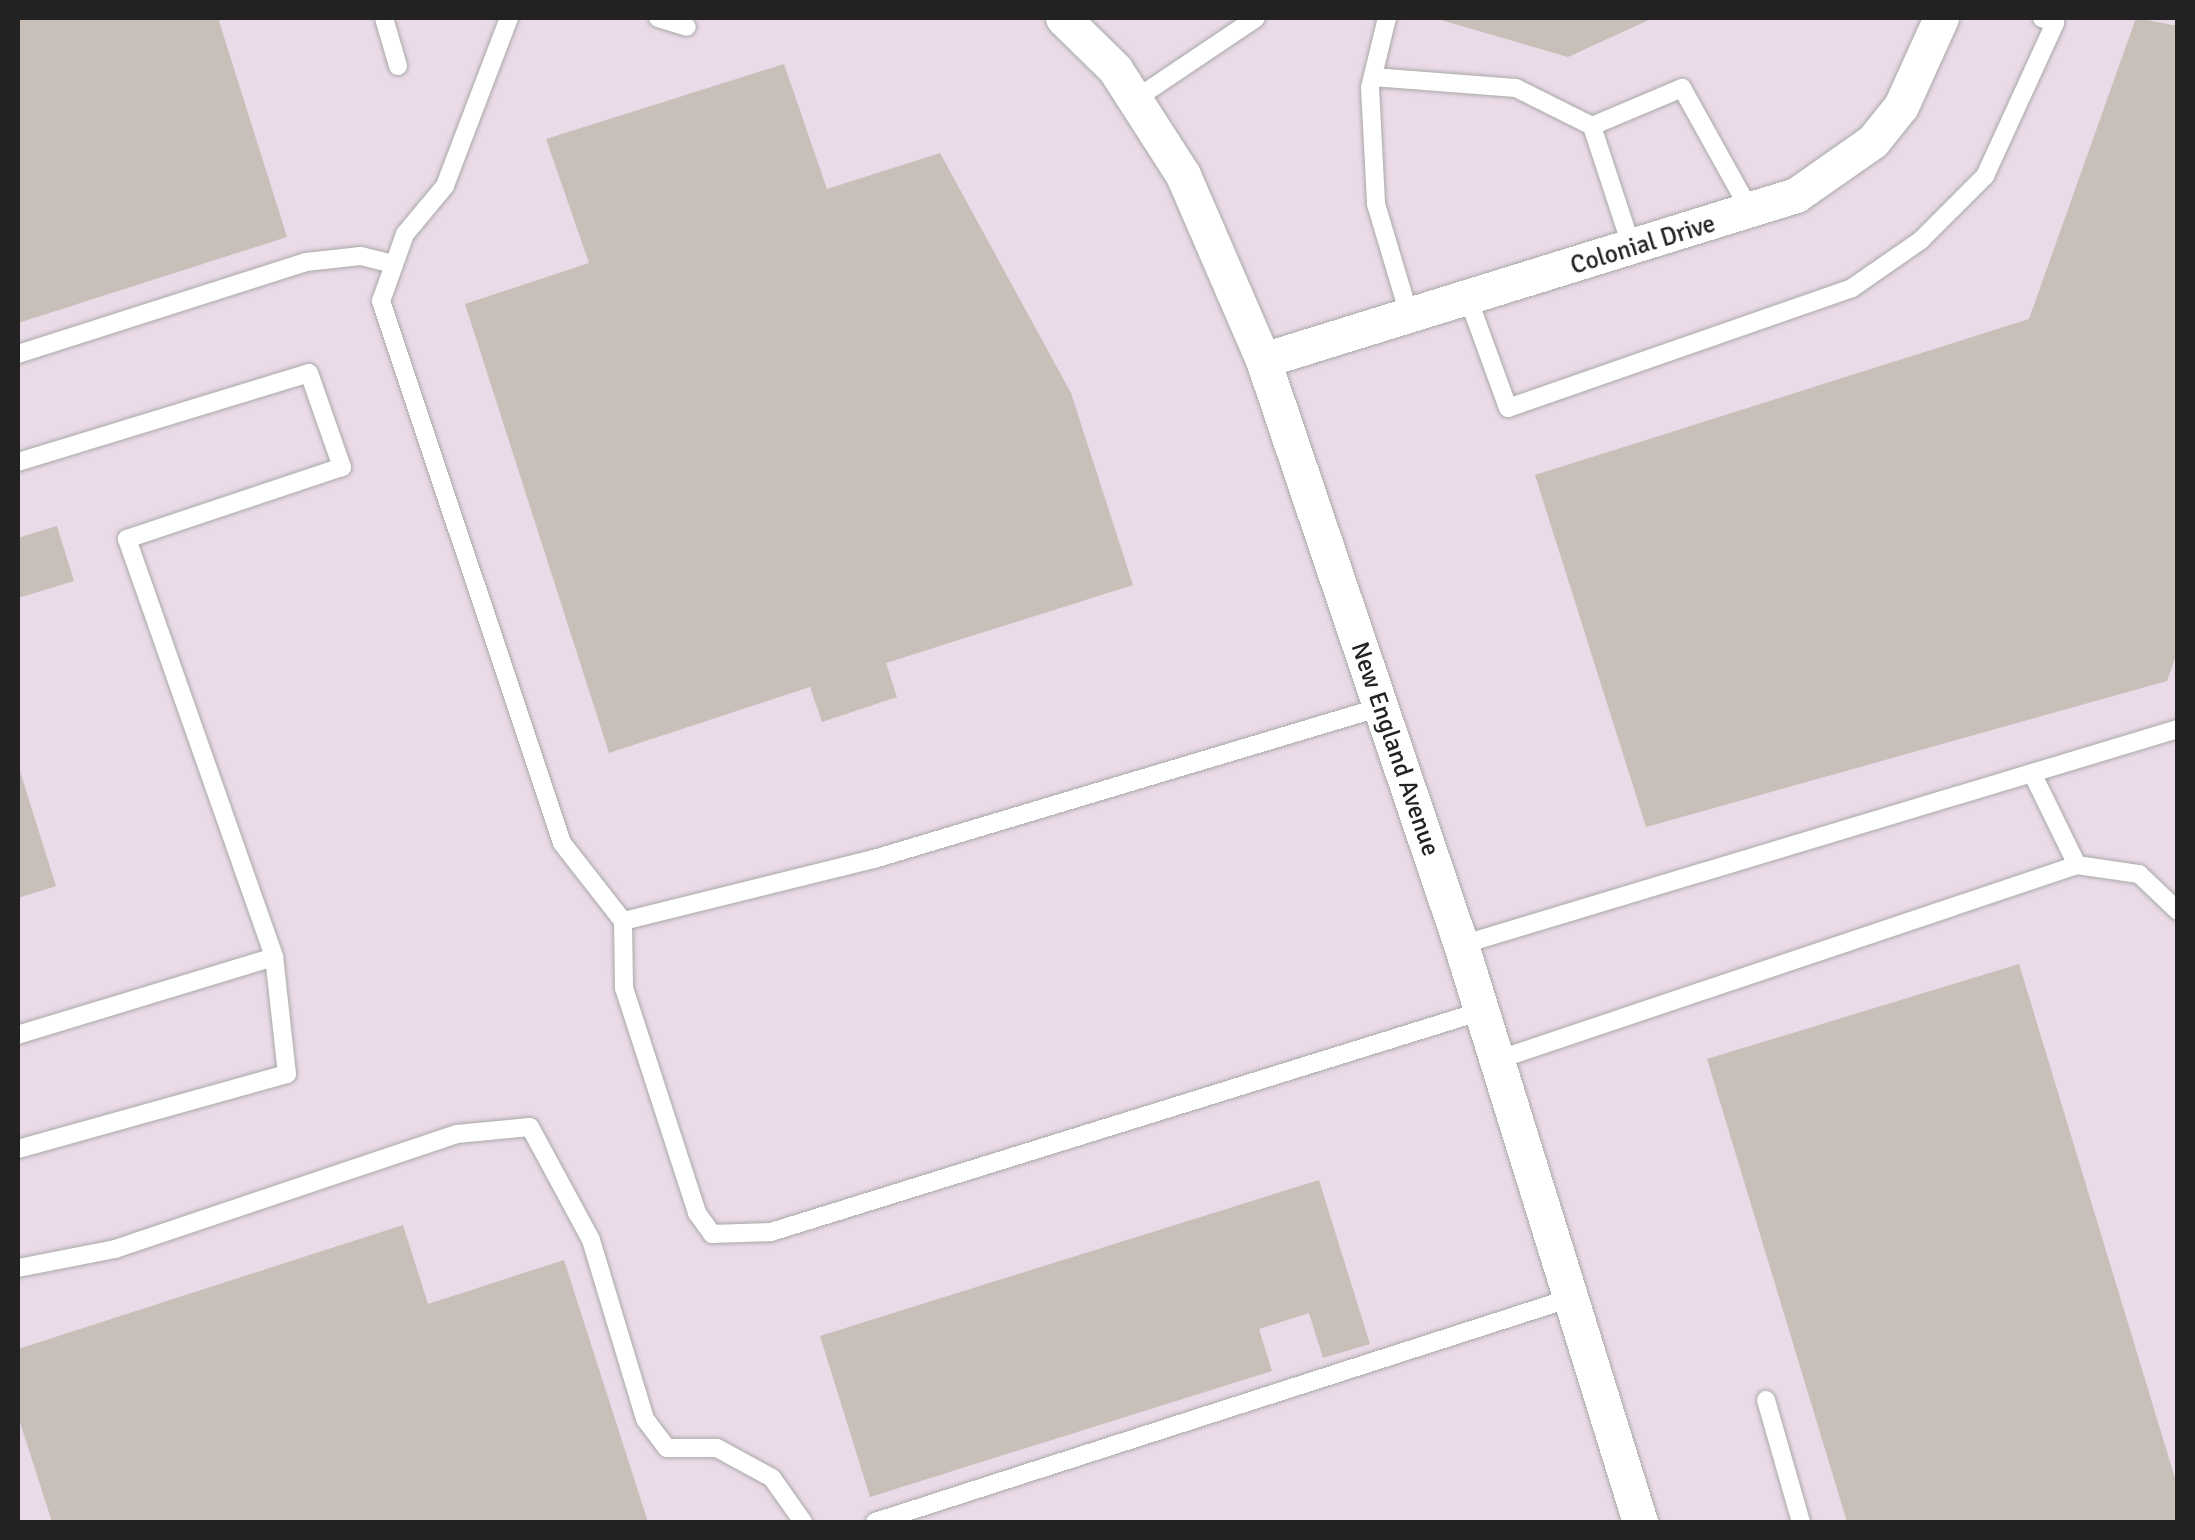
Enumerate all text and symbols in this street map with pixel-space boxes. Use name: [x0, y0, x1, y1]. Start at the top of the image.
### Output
street label: Colonial Drive: [1567, 209, 1719, 281]
street label: New England Avenue: [1344, 638, 1446, 860]

